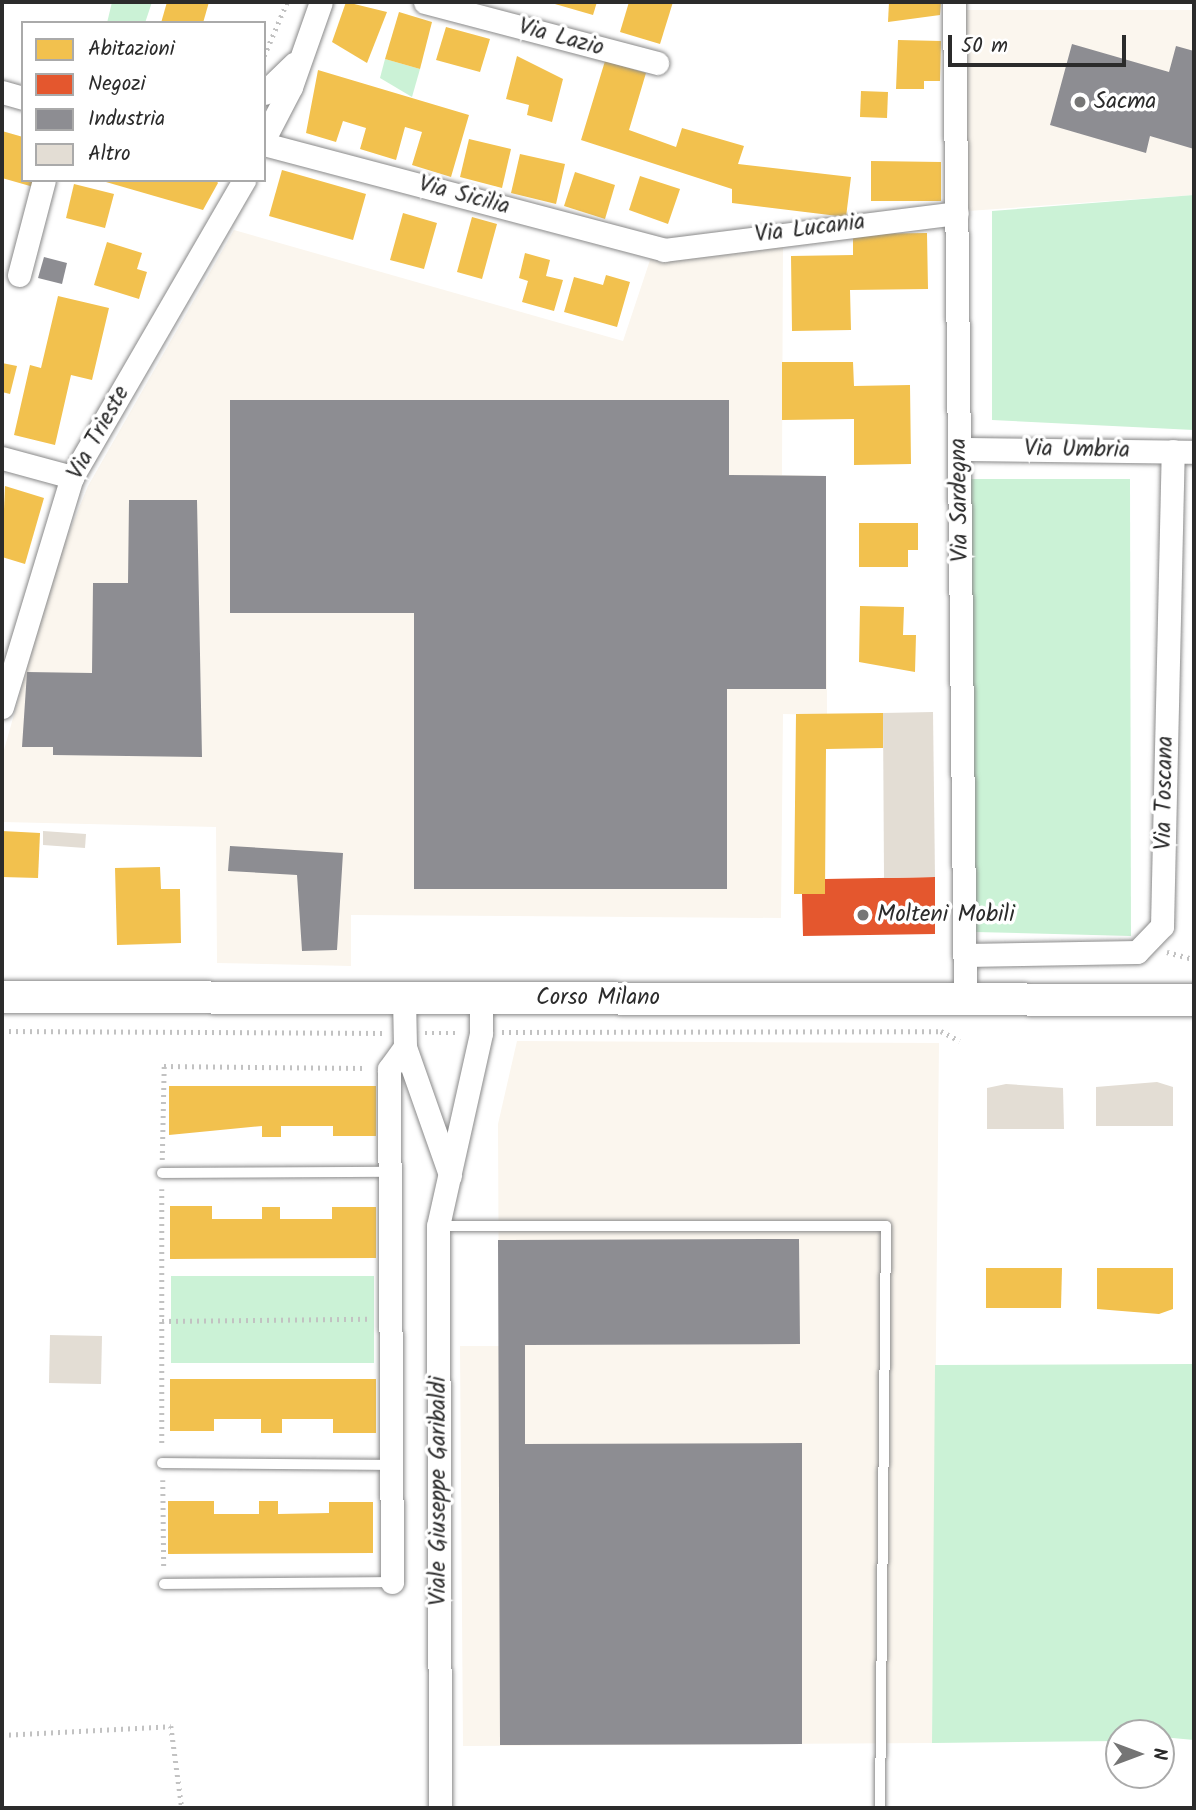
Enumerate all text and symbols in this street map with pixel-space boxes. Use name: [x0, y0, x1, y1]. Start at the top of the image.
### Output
street label: Via Lazio: [515, 13, 607, 63]
legend: [21, 21, 266, 182]
scale bar: [951, 21, 1130, 65]
text: 50 m: [961, 30, 1008, 63]
text: Abitazioni: [88, 33, 175, 66]
text: Negozi: [88, 68, 145, 101]
place label: Sacma: [1094, 88, 1156, 116]
marker: Sacma: [1072, 94, 1088, 110]
text: Industria: [88, 103, 165, 136]
text: Altro: [88, 138, 131, 171]
street label: Via Sicilia: [416, 171, 512, 221]
street label: Via Lucania: [753, 209, 867, 249]
street label: Via Trieste: [62, 381, 136, 485]
street label: Via Umbria: [1024, 435, 1130, 465]
street label: Via Sardegna: [945, 438, 975, 562]
street label: Via Toscana: [1150, 736, 1180, 850]
place label: Molteni Mobili: [877, 901, 1015, 929]
marker: Molteni Mobili: [855, 907, 871, 923]
street label: Corso Milano: [536, 984, 660, 1012]
street label: Viale Giuseppe Garibaldi: [425, 1376, 453, 1606]
north arrow: [1105, 1719, 1175, 1789]
text: N: [1144, 1748, 1174, 1760]

